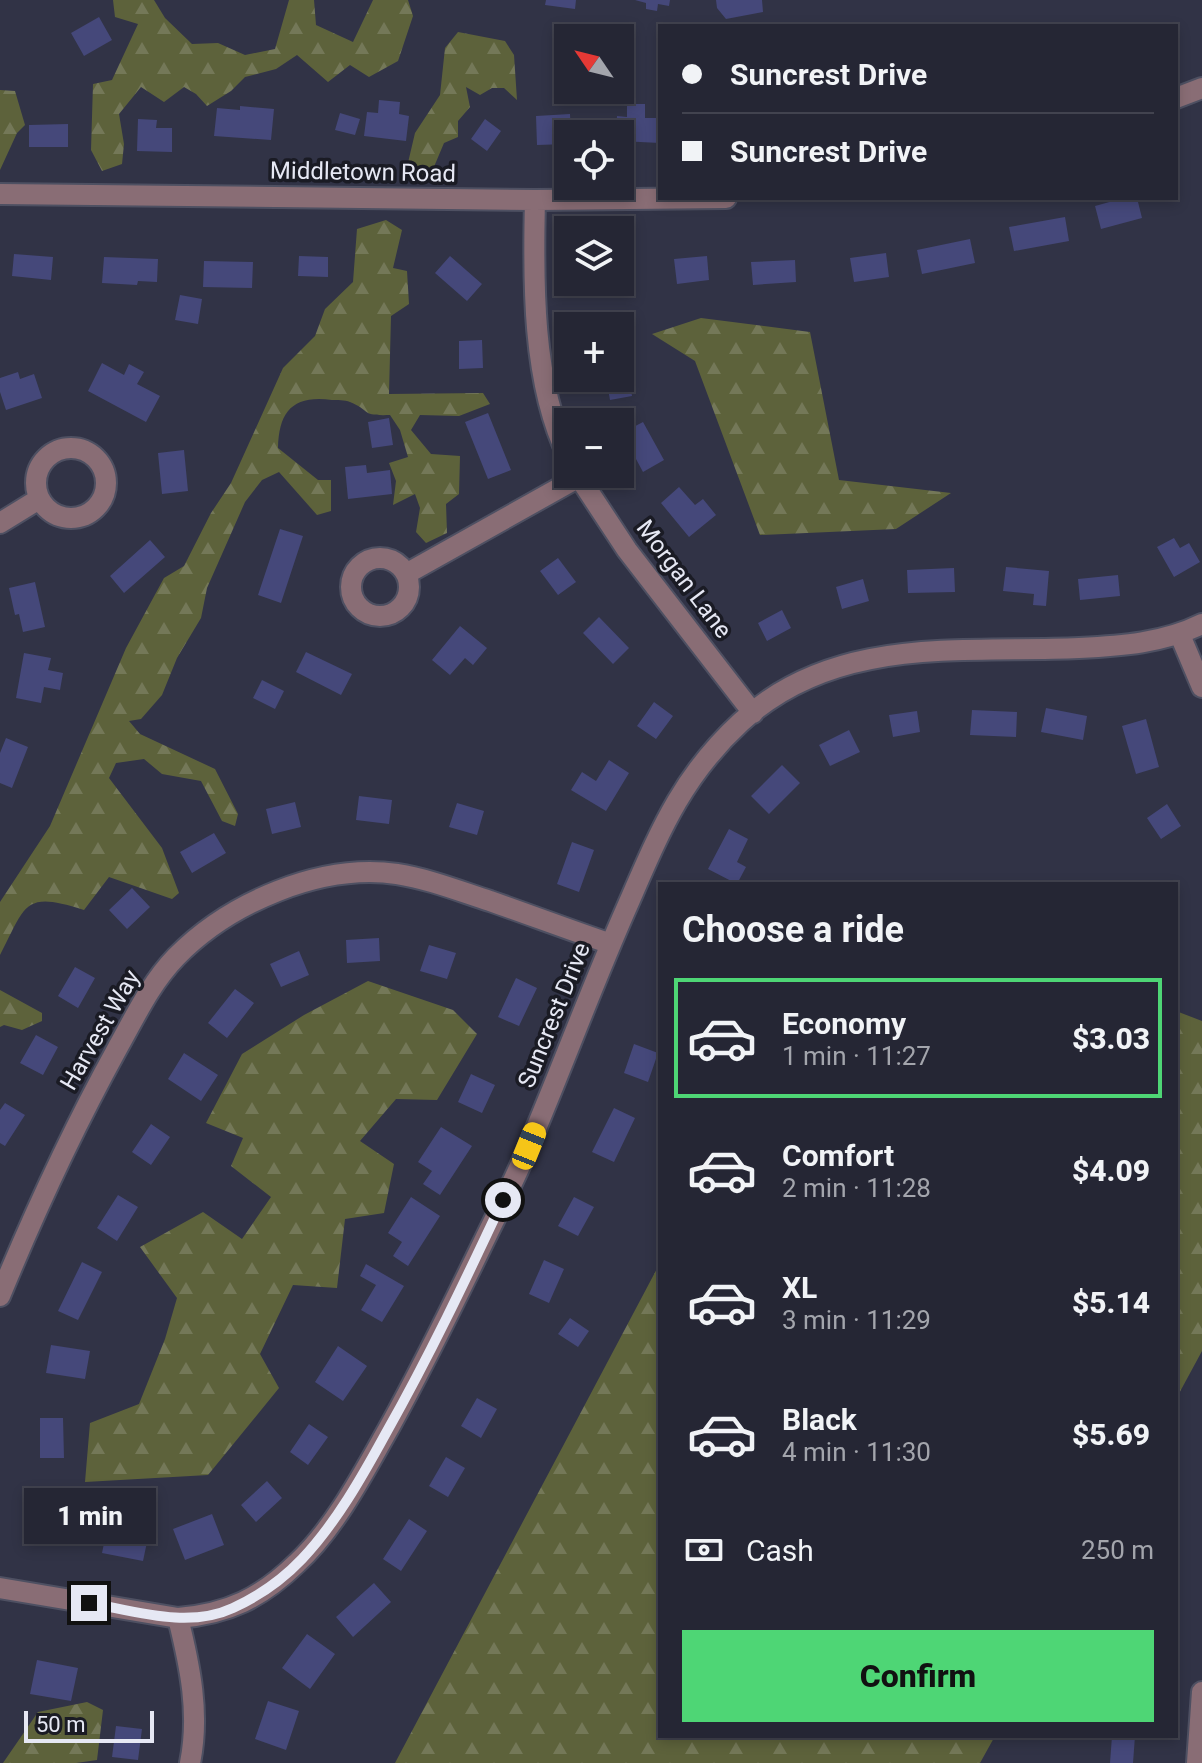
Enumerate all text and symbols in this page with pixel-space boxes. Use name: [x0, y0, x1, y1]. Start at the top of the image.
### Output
north arrow: [554, 24, 634, 104]
map controls: [554, 24, 634, 488]
text: Suncrest Drive: [730, 57, 927, 92]
button: locate: [554, 120, 634, 200]
text: Suncrest Drive: [730, 134, 927, 169]
street label: Middletown Road: [270, 156, 456, 188]
button: layers: [554, 216, 634, 296]
button: +: [554, 312, 634, 392]
button: −: [554, 408, 634, 488]
street label: Morgan Lane: [631, 515, 737, 643]
text: Choose a ride: [682, 909, 904, 951]
street label: Suncrest Drive: [512, 938, 596, 1092]
street label: Harvest Way: [54, 964, 146, 1095]
icon: car: [686, 1002, 758, 1074]
text: Economy: [782, 1006, 906, 1041]
text: $3.03: [1072, 1021, 1150, 1056]
text: 1 min · 11:27: [782, 1041, 931, 1071]
car: [509, 1119, 549, 1173]
icon: car: [686, 1134, 758, 1206]
text: Comfort: [782, 1138, 894, 1173]
text: $4.09: [1072, 1153, 1150, 1188]
text: 2 min · 11:28: [782, 1173, 931, 1203]
route start: [485, 1182, 521, 1218]
icon: car: [686, 1266, 758, 1338]
text: XL: [782, 1270, 817, 1305]
text: $5.14: [1072, 1285, 1150, 1320]
text: 3 min · 11:29: [782, 1305, 931, 1335]
icon: car: [686, 1398, 758, 1470]
text: Black: [782, 1402, 857, 1437]
text: $5.69: [1072, 1417, 1150, 1452]
text: 4 min · 11:30: [782, 1437, 931, 1467]
callout: 1 min: [23, 1487, 155, 1543]
text: 1 min: [57, 1501, 123, 1531]
icon: cash: [682, 1528, 726, 1572]
text: Cash: [746, 1533, 814, 1568]
text: 250 m: [1081, 1535, 1154, 1565]
route end: [71, 1585, 107, 1621]
button: Confirm: [682, 1630, 1154, 1722]
scale bar: [24, 1707, 154, 1743]
text: 50 m: [36, 1712, 85, 1737]

